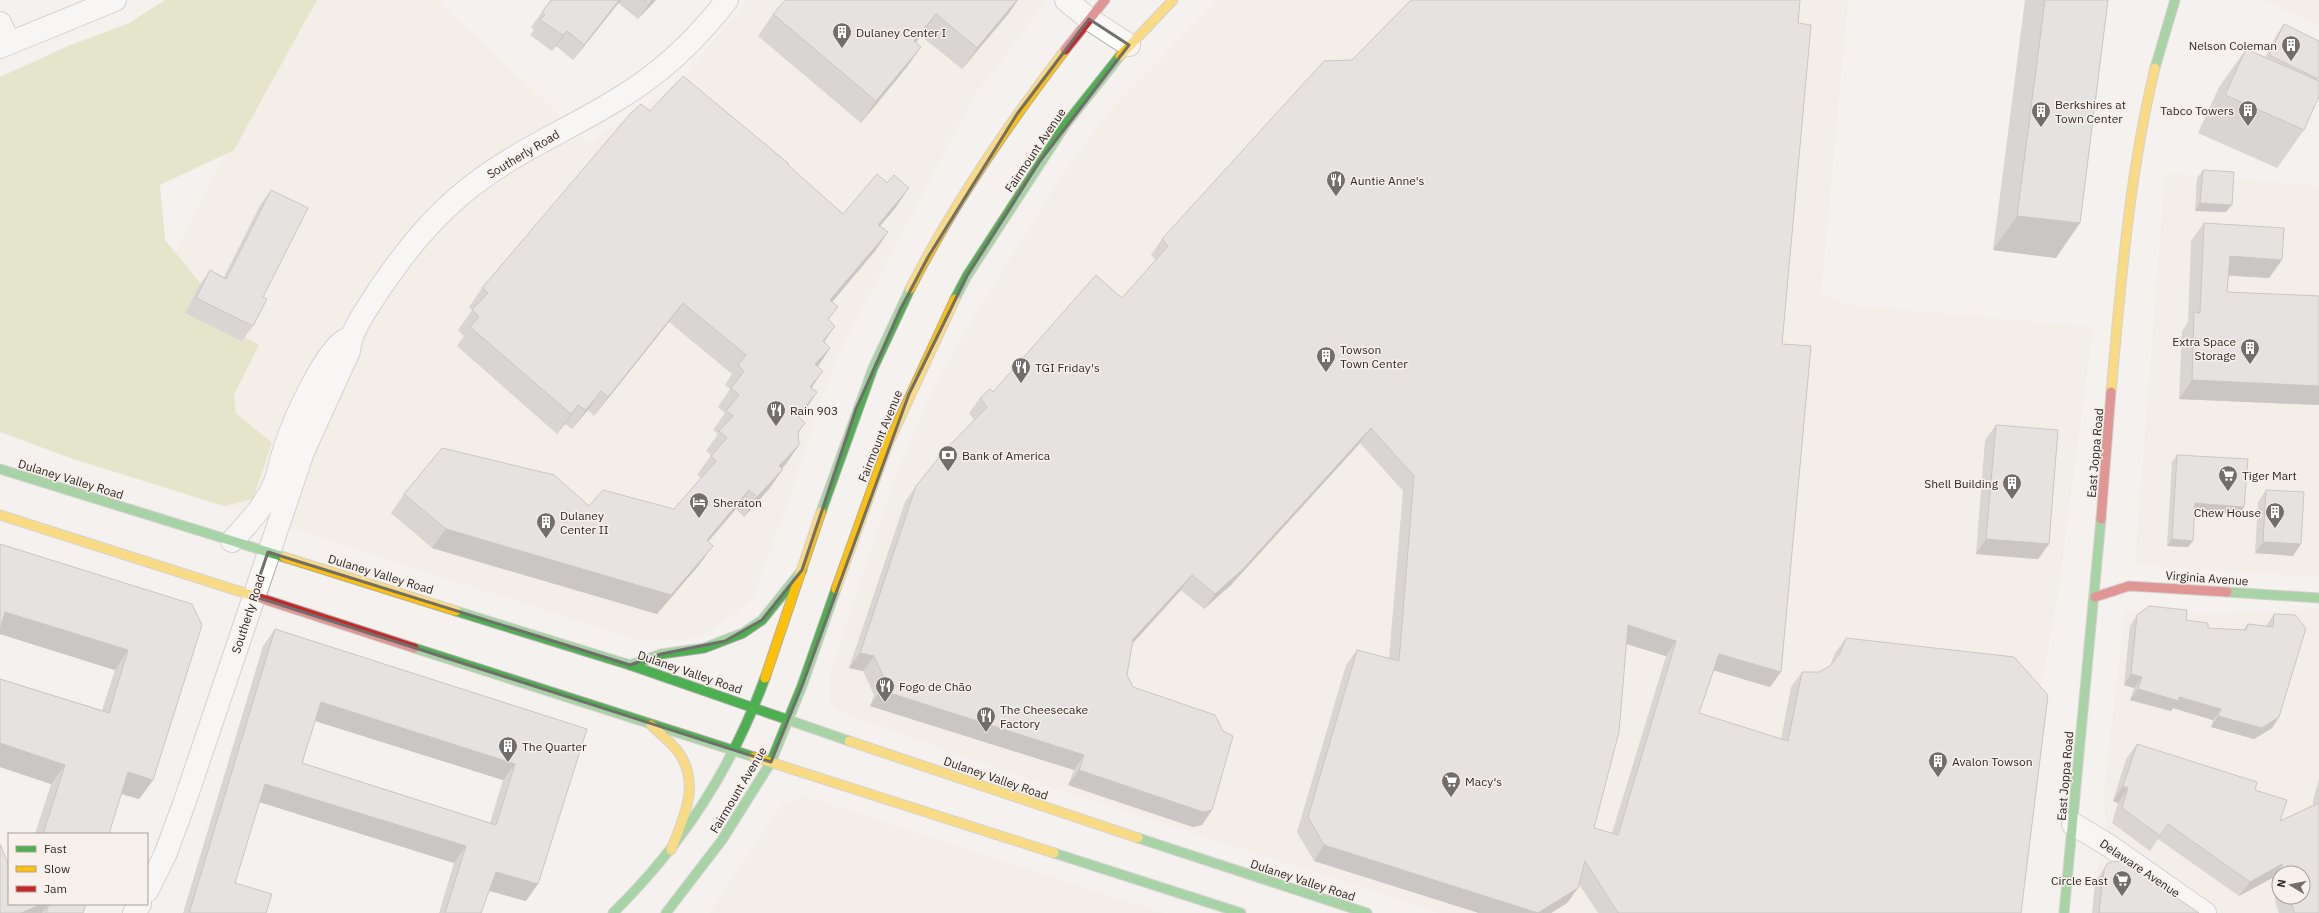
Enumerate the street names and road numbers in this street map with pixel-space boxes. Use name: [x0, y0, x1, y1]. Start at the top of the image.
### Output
street label: Fairmount Avenue: [1001, 105, 1069, 195]
street label: Southerly Road: [484, 126, 562, 182]
street label: Fairmount Avenue: [855, 387, 905, 484]
street label: East Joppa Road: [2084, 408, 2106, 498]
street label: Dulaney Valley Road: [16, 456, 126, 502]
street label: Dulaney Valley Road: [326, 551, 436, 597]
street label: Virginia Avenue: [2165, 568, 2249, 588]
street label: Southerly Road: [228, 573, 268, 655]
street label: Dulaney Valley Road: [636, 647, 744, 697]
street label: East Joppa Road: [2054, 731, 2076, 821]
street label: Fairmount Avenue: [706, 744, 770, 836]
street label: Dulaney Valley Road: [942, 753, 1050, 803]
street label: Delaware Avenue: [2097, 836, 2183, 901]
street label: Dulaney Valley Road: [1249, 856, 1357, 904]

